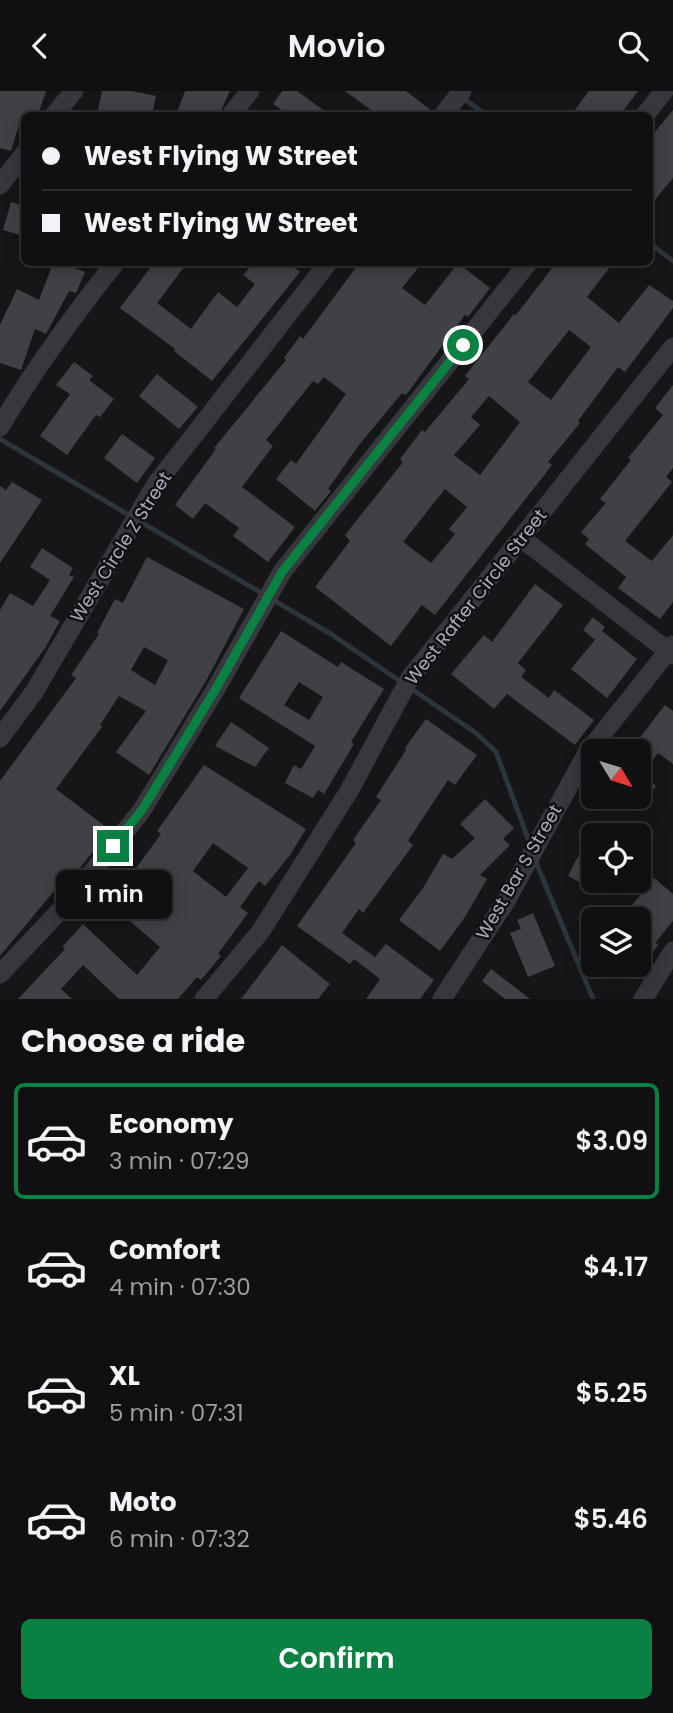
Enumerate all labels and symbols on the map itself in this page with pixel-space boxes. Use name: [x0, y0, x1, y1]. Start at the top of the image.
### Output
route start: [447, 329, 479, 361]
street label: West Circle Z Street: [64, 467, 177, 627]
street label: West Rafter Circle Street: [399, 504, 552, 690]
north arrow: [581, 739, 651, 809]
street label: West Bar S Street: [470, 800, 567, 944]
route end: [97, 830, 129, 862]
callout: 1 min: [55, 871, 171, 919]

